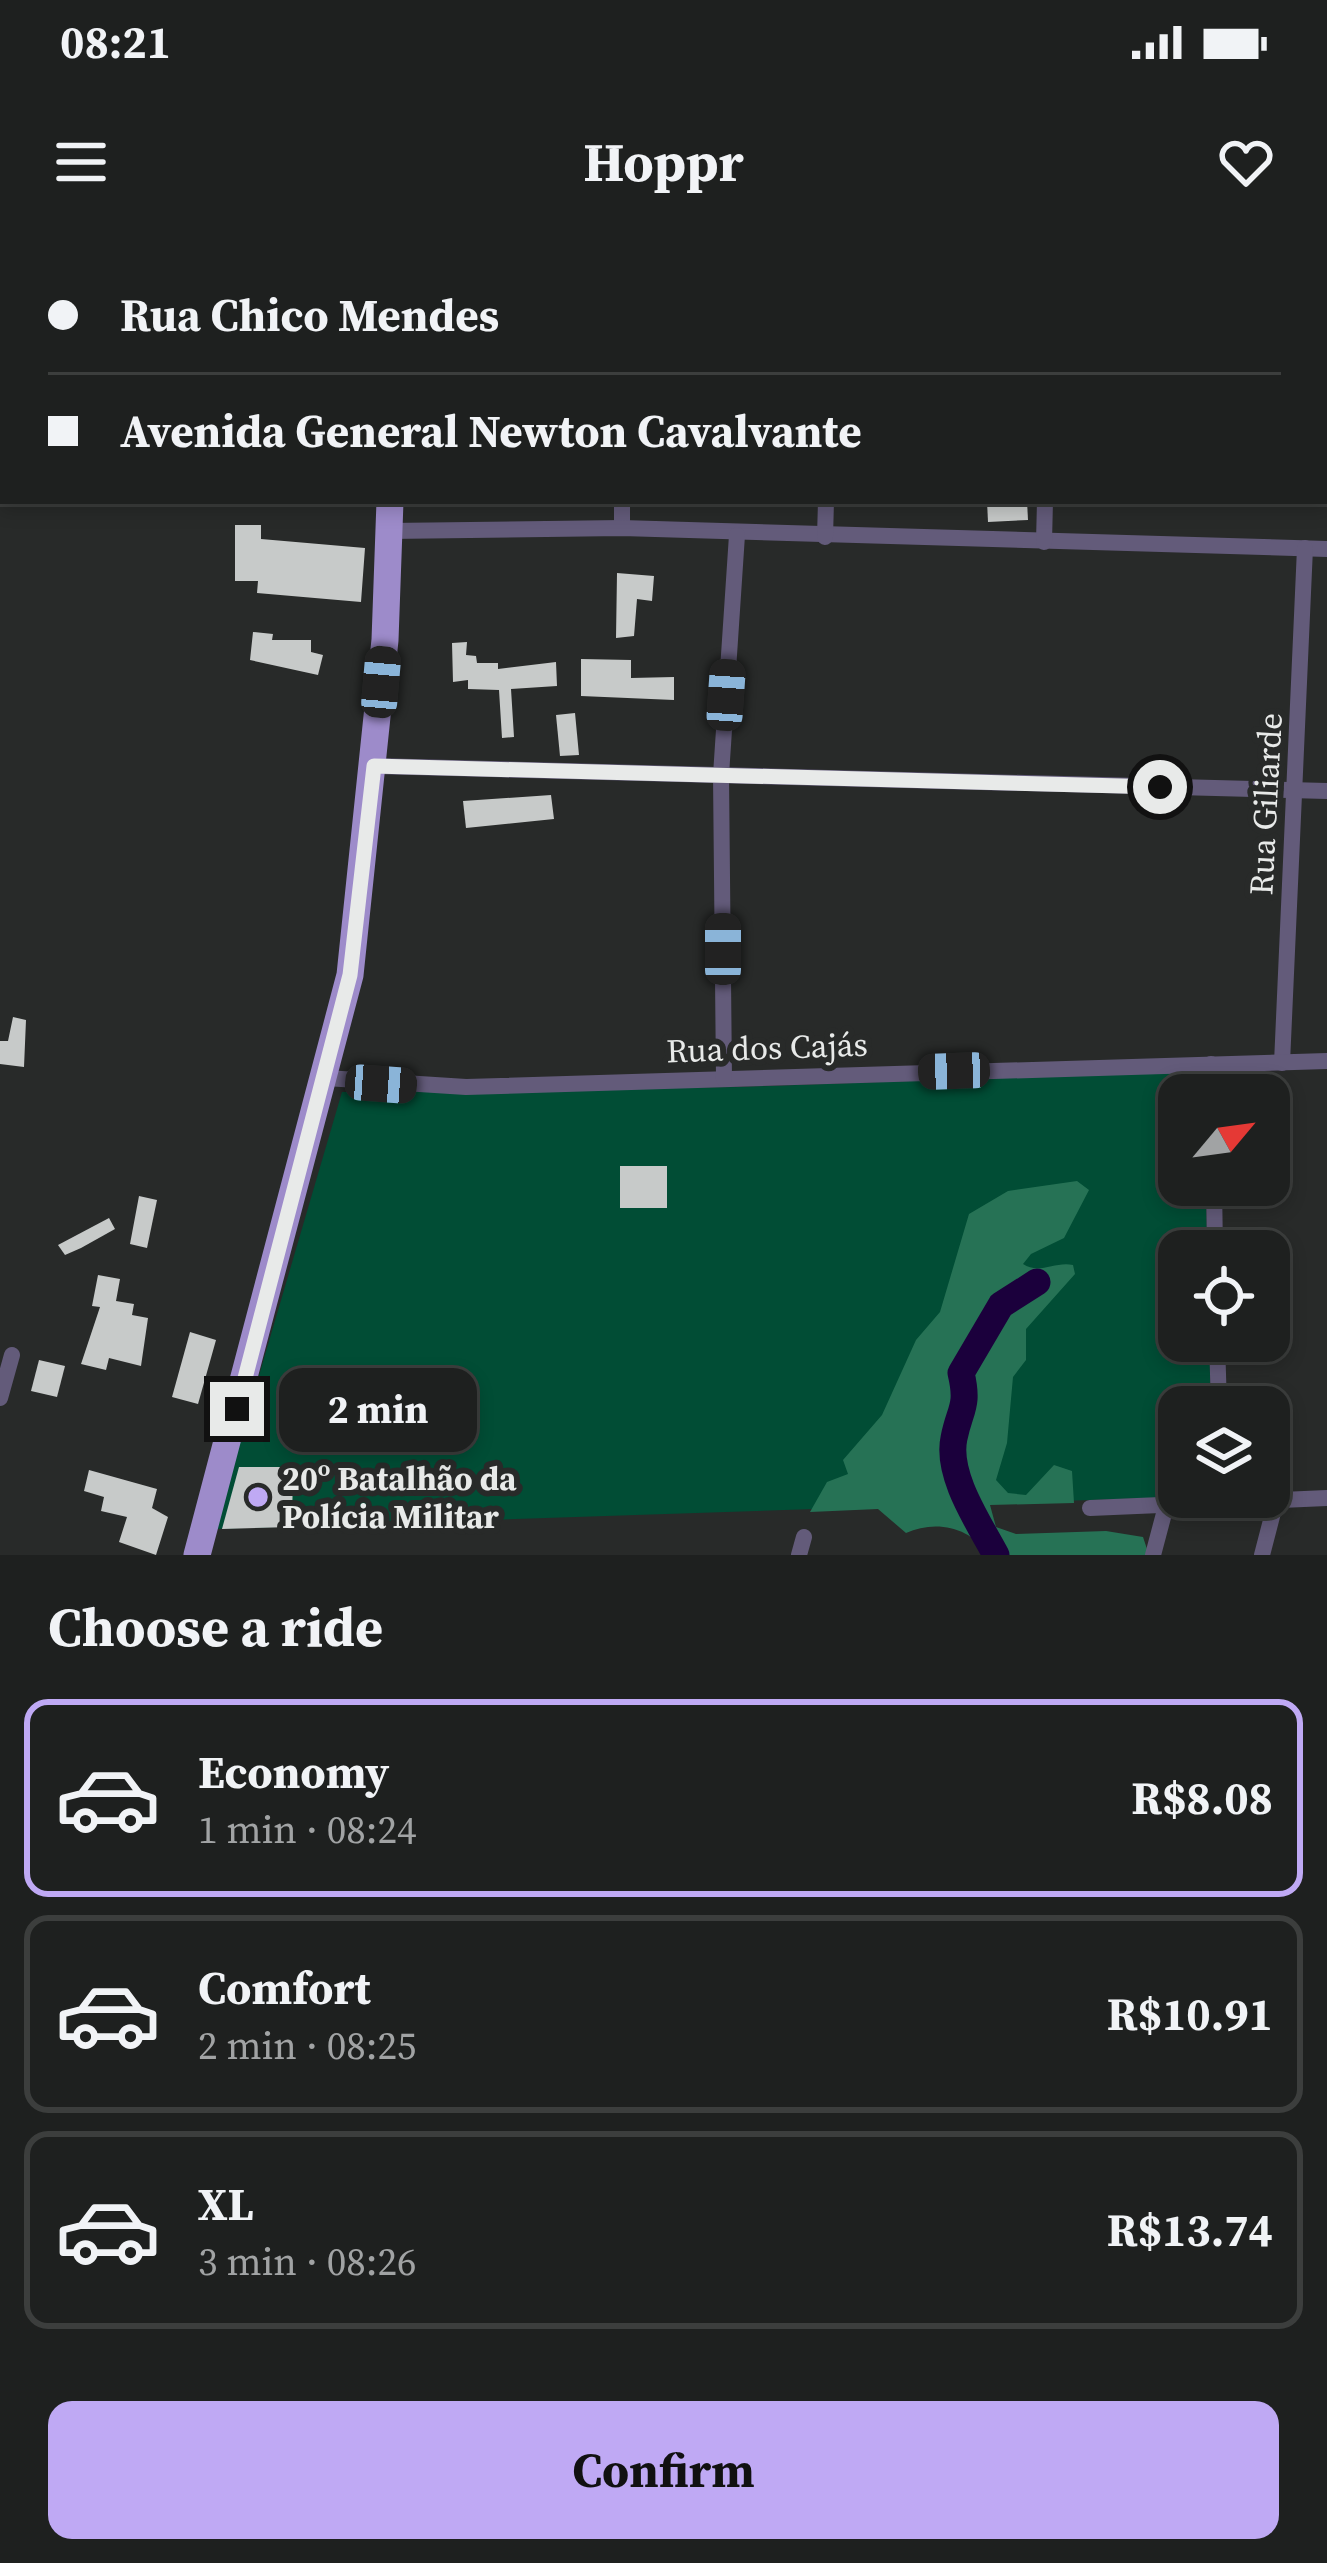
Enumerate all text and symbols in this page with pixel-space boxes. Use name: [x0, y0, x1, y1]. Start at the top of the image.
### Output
text: 08:21: [60, 11, 171, 73]
text: Hoppr: [583, 125, 744, 199]
icon: menu: [48, 129, 114, 195]
icon: heart: [1213, 129, 1279, 195]
text: Rua Chico Mendes: [120, 284, 499, 346]
text: Avenida General Newton Cavalvante: [120, 400, 862, 462]
car: [360, 645, 402, 719]
car: [706, 658, 746, 732]
street label: Rua Giliarde: [1238, 712, 1293, 896]
route start: [1133, 760, 1187, 814]
car: [705, 913, 741, 985]
street label: Rua dos Cajás: [666, 1021, 869, 1074]
car: [917, 1052, 991, 1090]
car: [344, 1064, 418, 1104]
north arrow: [1158, 1074, 1290, 1206]
map controls: [1158, 1074, 1290, 1518]
button: locate: [1158, 1230, 1290, 1362]
callout: 2 min: [279, 1367, 477, 1451]
route end: [210, 1382, 264, 1436]
text: 2 min: [327, 1383, 429, 1436]
button: layers: [1158, 1386, 1290, 1518]
place label: 20º Batalhão da Polícia Militar: [282, 1456, 517, 1539]
marker: 20º Batalhão da Polícia Militar: [245, 1484, 271, 1510]
text: Choose a ride: [48, 1590, 383, 1664]
text: Economy: [198, 1741, 389, 1803]
icon: car: [54, 1744, 162, 1852]
text: R$8.08: [1131, 1767, 1273, 1829]
text: 1 min · 08:24: [198, 1803, 417, 1856]
text: Comfort: [198, 1957, 371, 2019]
icon: car: [54, 1960, 162, 2068]
text: R$10.91: [1107, 1983, 1273, 2045]
text: 2 min · 08:25: [198, 2019, 417, 2072]
text: XL: [198, 2173, 254, 2235]
icon: car: [54, 2176, 162, 2284]
text: R$13.74: [1107, 2199, 1273, 2261]
text: 3 min · 08:26: [198, 2235, 417, 2288]
button: Confirm: [48, 2401, 1279, 2539]

